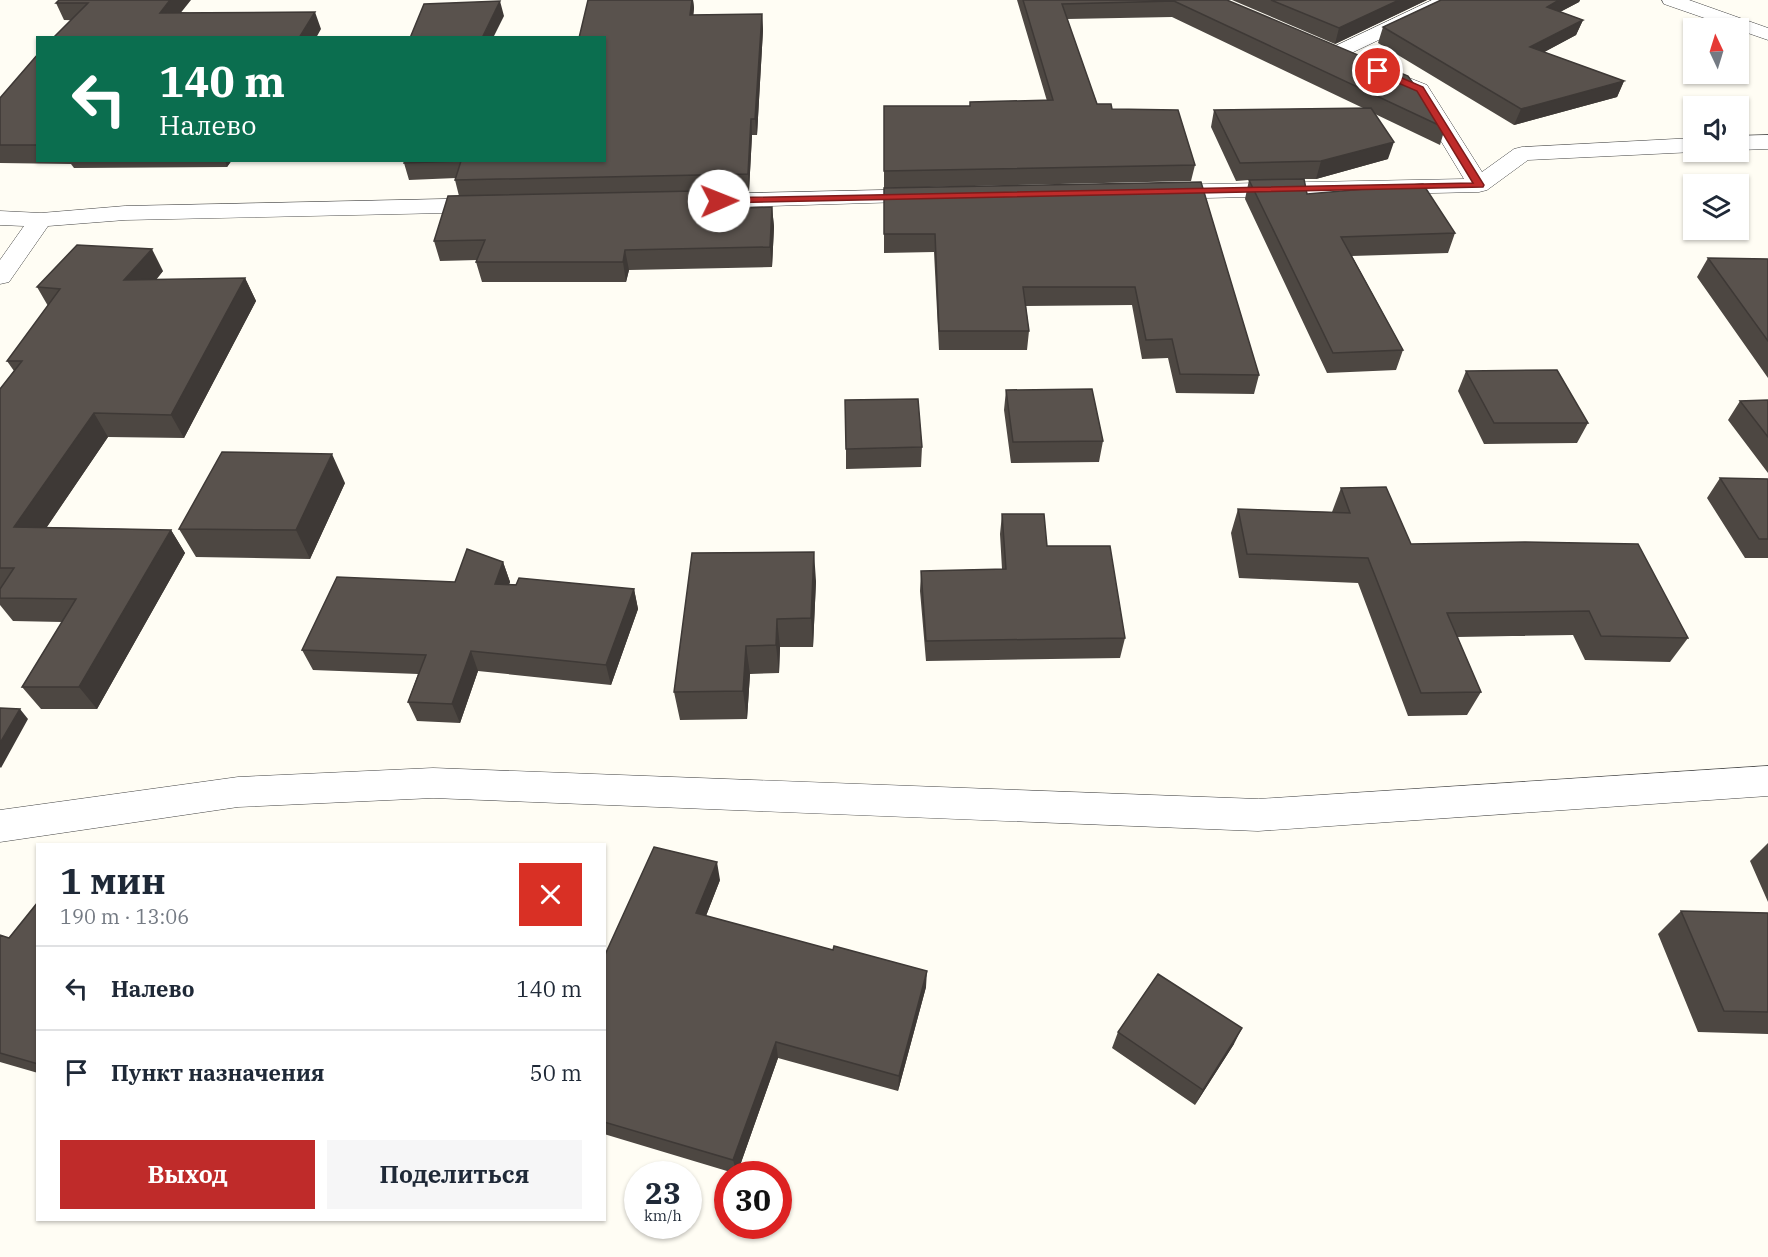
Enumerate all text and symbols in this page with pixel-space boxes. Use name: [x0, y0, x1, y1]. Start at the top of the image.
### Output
north arrow: [1683, 18, 1749, 84]
map controls: [1683, 18, 1749, 240]
pin: [1352, 45, 1403, 96]
text: 140 m: [159, 54, 285, 109]
icon: arrive: [1361, 54, 1394, 87]
icon: left: [60, 60, 138, 138]
button: sound: [1683, 96, 1749, 162]
text: Налево: [159, 107, 256, 142]
position arrow: [687, 169, 751, 233]
button: layers: [1683, 174, 1749, 240]
text: 1 мин: [60, 857, 166, 904]
button: close: [519, 863, 582, 926]
text: 190 m · 13:06: [60, 903, 189, 930]
icon: left: [60, 972, 93, 1005]
text: Налево: [111, 974, 195, 1003]
text: 140 m: [516, 974, 582, 1003]
icon: arrive: [60, 1056, 93, 1089]
text: Пункт назначения: [111, 1058, 325, 1087]
text: 50 m: [530, 1058, 582, 1087]
button: Выход: [60, 1140, 315, 1209]
button: Поделиться: [327, 1140, 582, 1209]
speed limit sign: 30: [714, 1161, 792, 1239]
text: 23: [645, 1173, 681, 1212]
text: km/h: [644, 1206, 682, 1225]

